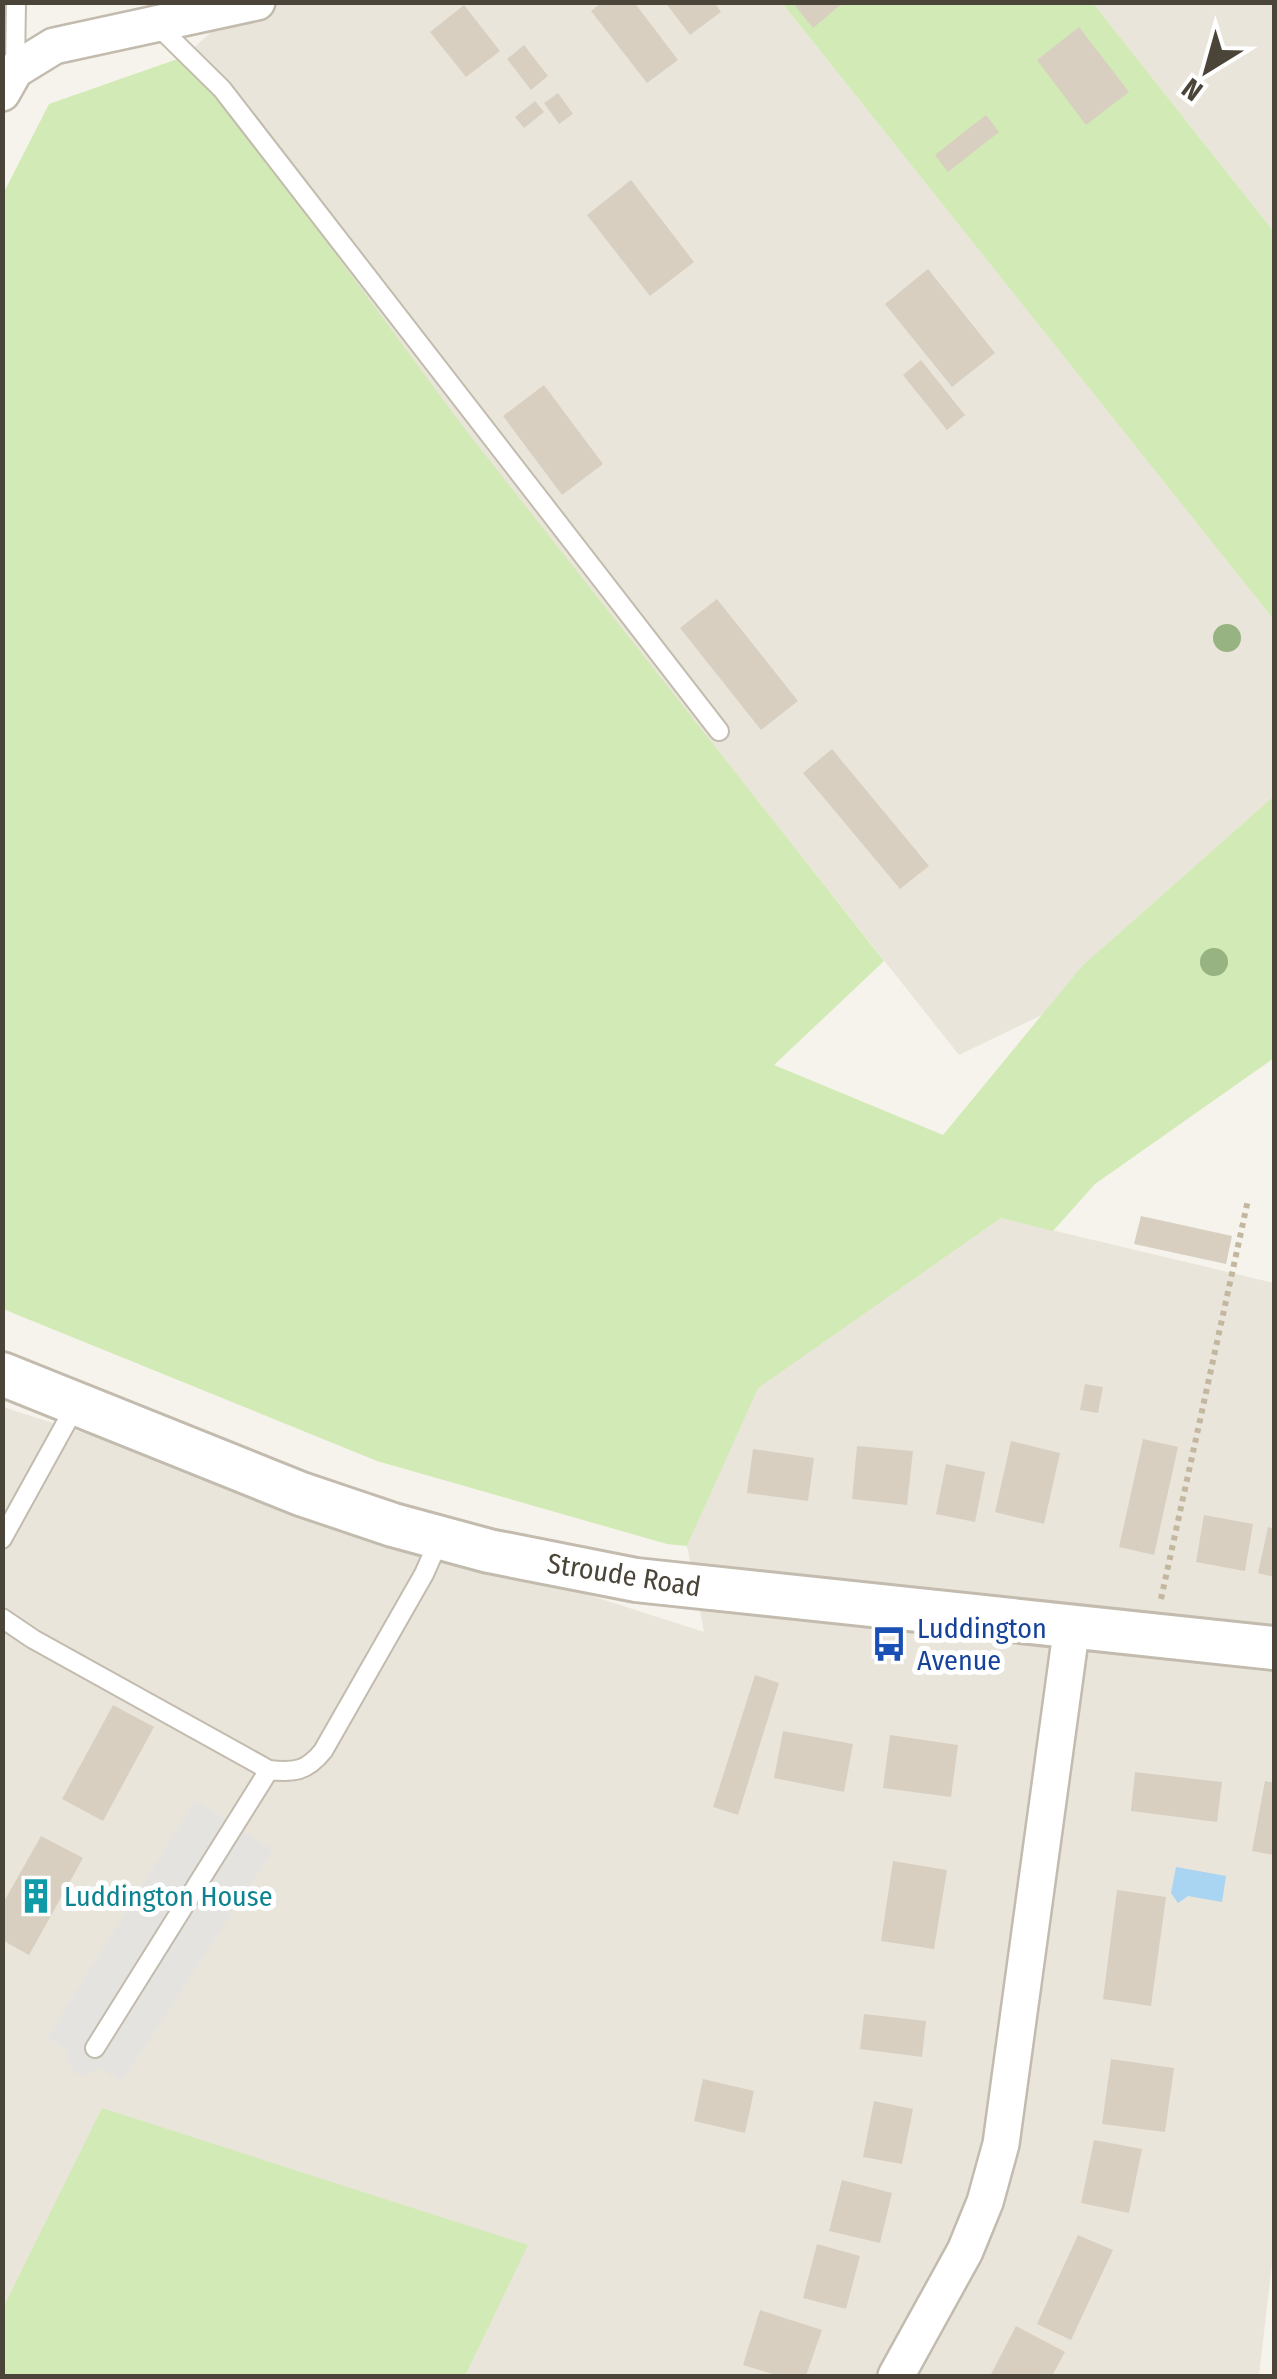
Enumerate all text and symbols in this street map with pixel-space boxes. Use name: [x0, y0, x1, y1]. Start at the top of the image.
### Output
north arrow: [1157, 20, 1257, 120]
text: N: [1176, 71, 1209, 108]
street label: Stroude Road: [545, 1547, 703, 1603]
place label: Luddington Avenue: [917, 1612, 1047, 1677]
bus stop icon: Luddington Avenue: [870, 1625, 908, 1663]
building icon: Luddington House: [17, 1877, 55, 1915]
place label: Luddington House: [64, 1880, 273, 1913]

